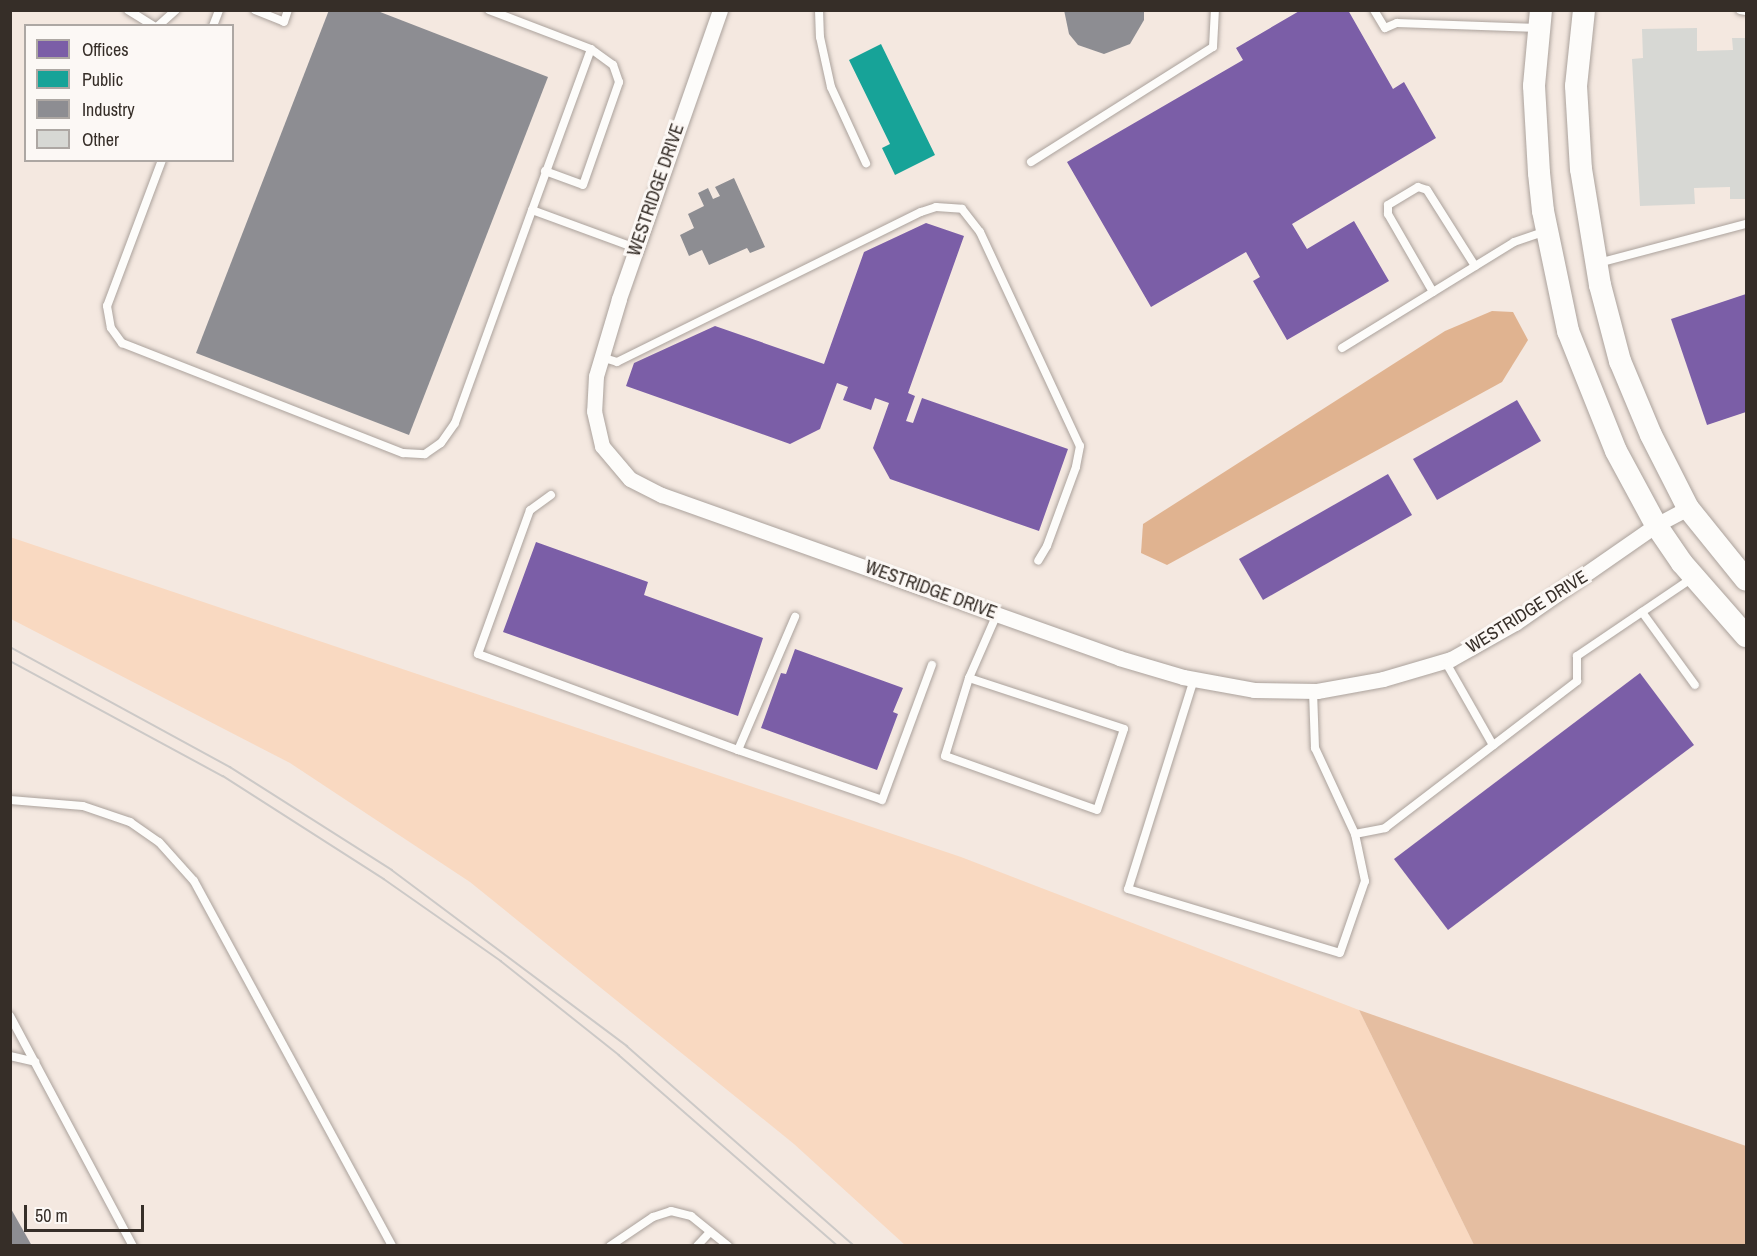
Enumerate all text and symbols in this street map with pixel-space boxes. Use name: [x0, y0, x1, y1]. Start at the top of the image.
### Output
legend: [24, 24, 234, 162]
text: Offices: [82, 37, 129, 62]
text: Public: [82, 67, 123, 92]
text: Industry: [82, 97, 135, 122]
street label: WESTRIDGE DRIVE: [623, 121, 689, 259]
text: Other: [82, 127, 119, 152]
street label: WESTRIDGE DRIVE: [862, 556, 1000, 624]
street label: WESTRIDGE DRIVE: [1463, 566, 1591, 658]
scale bar: [27, 1193, 147, 1231]
text: 50 m: [35, 1203, 68, 1228]

